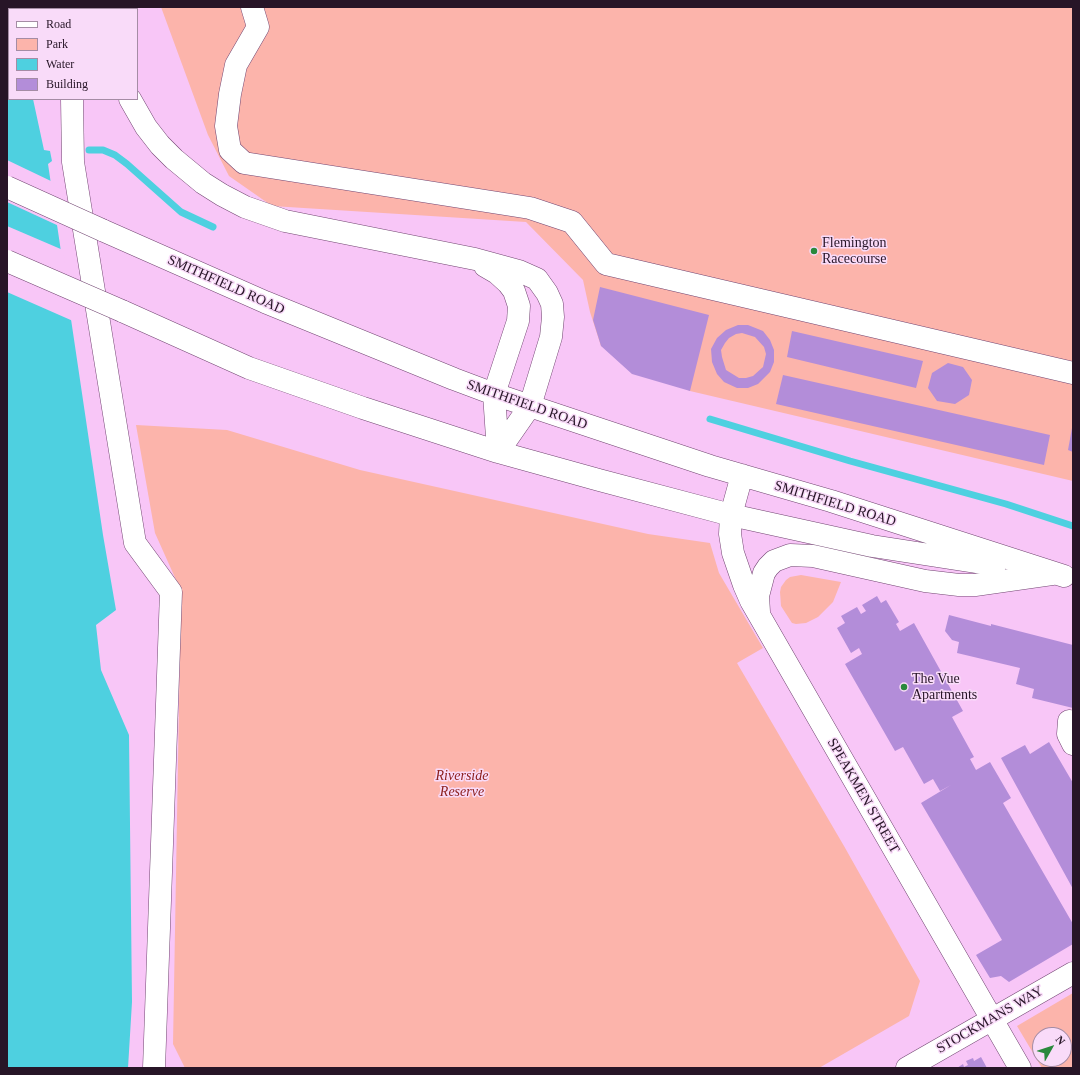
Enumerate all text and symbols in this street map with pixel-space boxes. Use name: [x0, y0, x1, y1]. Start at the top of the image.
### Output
legend: [8, 8, 138, 100]
text: Road: [46, 17, 71, 31]
text: Park: [46, 37, 68, 51]
text: Water: [46, 57, 74, 71]
text: Building: [46, 77, 88, 91]
place label: Flemington Racecourse: [822, 235, 887, 268]
marker: Flemington Racecourse: [809, 246, 819, 256]
street label: SMITHFIELD ROAD: [165, 252, 287, 318]
street label: SMITHFIELD ROAD: [465, 376, 589, 434]
street label: SMITHFIELD ROAD: [772, 477, 898, 531]
place label: The Vue Apartments: [912, 671, 977, 704]
marker: The Vue Apartments: [899, 682, 909, 692]
street label: SPEAKMEN STREET: [823, 735, 903, 857]
park label: Riverside Reserve: [436, 768, 488, 800]
street label: STOCKMANS WAY: [934, 983, 1046, 1057]
north arrow: [1032, 1027, 1072, 1067]
text: N: [1053, 1033, 1068, 1047]

